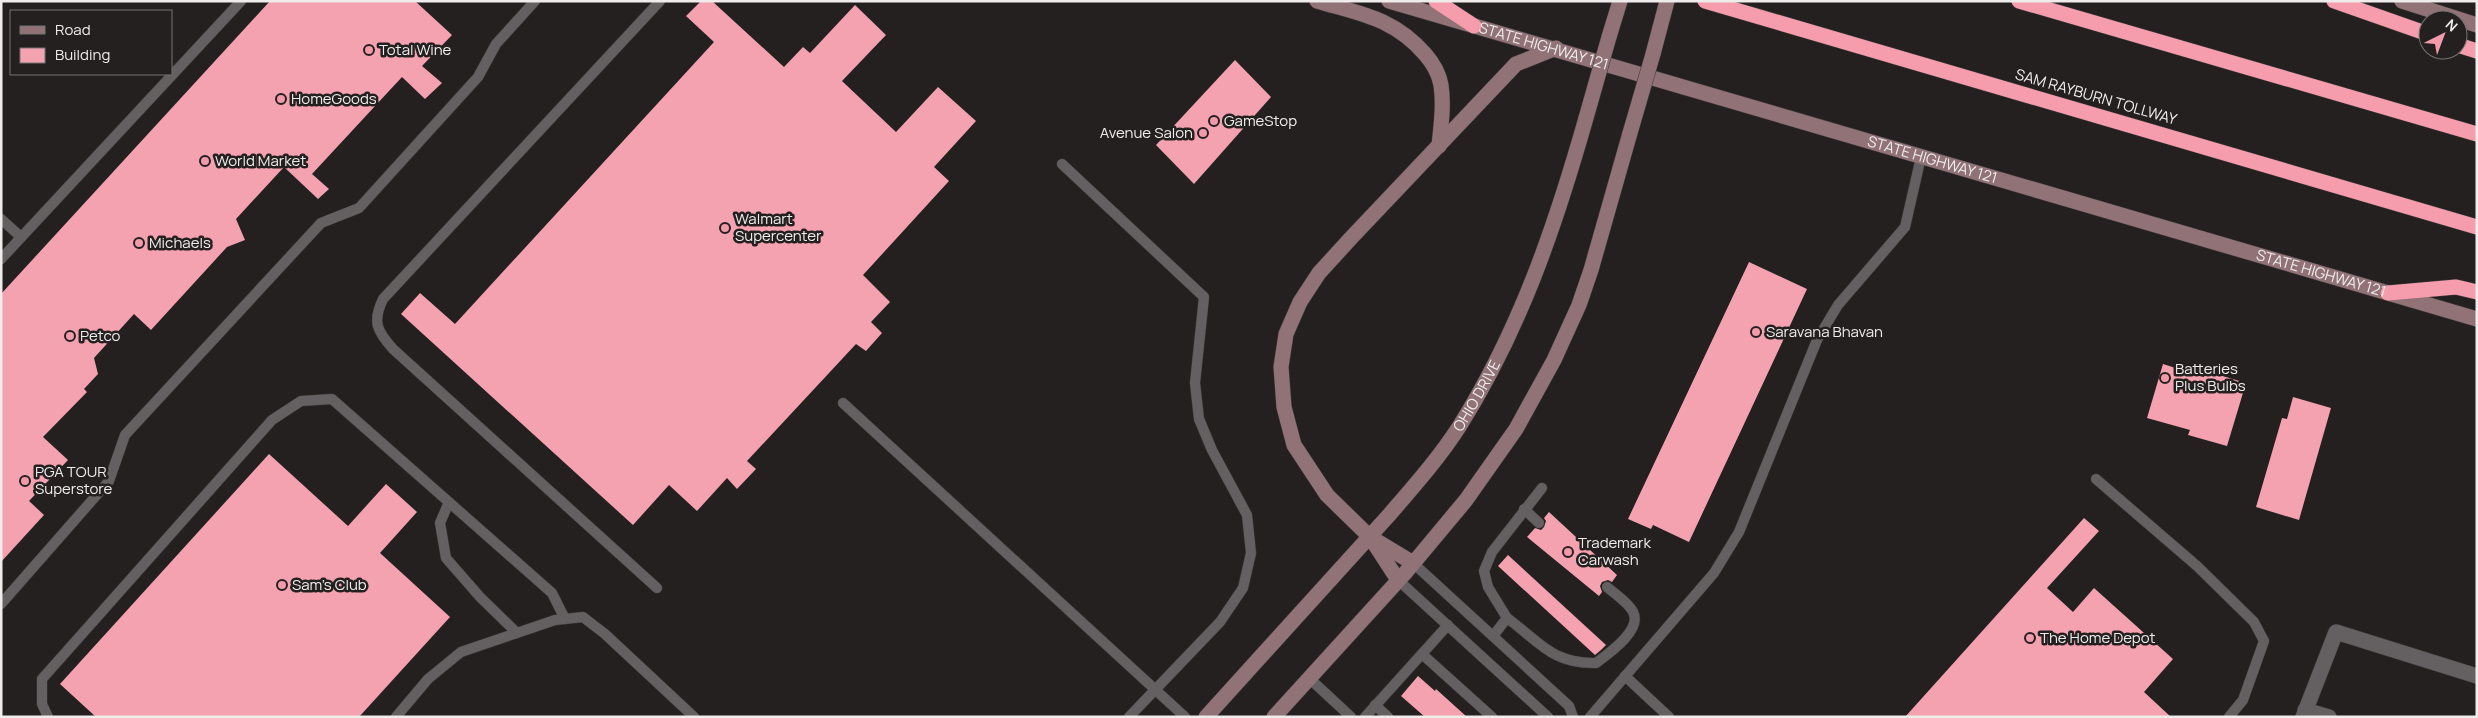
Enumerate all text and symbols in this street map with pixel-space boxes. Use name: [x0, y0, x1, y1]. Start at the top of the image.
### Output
legend: [10, 10, 172, 75]
north arrow: [2418, 10, 2468, 60]
text: N: [2442, 15, 2462, 35]
street label: STATE HIGHWAY 121: [1476, 17, 1611, 75]
text: Road: [55, 19, 91, 40]
place label: Total Wine: [379, 39, 452, 60]
text: Building: [55, 44, 110, 65]
marker: Total Wine: [363, 44, 375, 56]
street label: SAM RAYBURN TOLLWAY: [2013, 63, 2180, 130]
place label: HomeGoods: [291, 88, 377, 109]
marker: HomeGoods: [275, 93, 287, 105]
place label: GameStop: [1224, 110, 1297, 131]
marker: GameStop: [1208, 115, 1220, 127]
place label: Avenue Salon: [1100, 122, 1193, 143]
marker: Avenue Salon: [1197, 127, 1209, 139]
street label: STATE HIGHWAY 121: [1865, 130, 2000, 188]
place label: World Market: [215, 150, 306, 171]
marker: World Market: [199, 155, 211, 167]
place label: Walmart Supercenter: [735, 208, 822, 246]
marker: Walmart Supercenter: [719, 222, 731, 234]
place label: Michaels: [149, 232, 211, 253]
marker: Michaels: [133, 237, 145, 249]
street label: STATE HIGHWAY 121: [2254, 244, 2389, 302]
place label: Saravana Bhavan: [1766, 321, 1883, 342]
place label: Petco: [80, 325, 121, 346]
marker: Saravana Bhavan: [1750, 326, 1762, 338]
marker: Petco: [64, 330, 76, 342]
street label: OHIO DRIVE: [1448, 356, 1505, 435]
place label: Batteries Plus Bulbs: [2175, 358, 2246, 396]
marker: Batteries Plus Bulbs: [2159, 372, 2171, 384]
place label: PGA TOUR Superstore: [35, 461, 113, 499]
marker: PGA TOUR Superstore: [19, 475, 31, 487]
place label: Trademark Carwash: [1578, 532, 1652, 570]
marker: Trademark Carwash: [1562, 546, 1574, 558]
place label: Sam's Club: [292, 574, 367, 595]
marker: Sam's Club: [276, 579, 288, 591]
place label: The Home Depot: [2040, 627, 2156, 648]
marker: The Home Depot: [2024, 632, 2036, 644]

